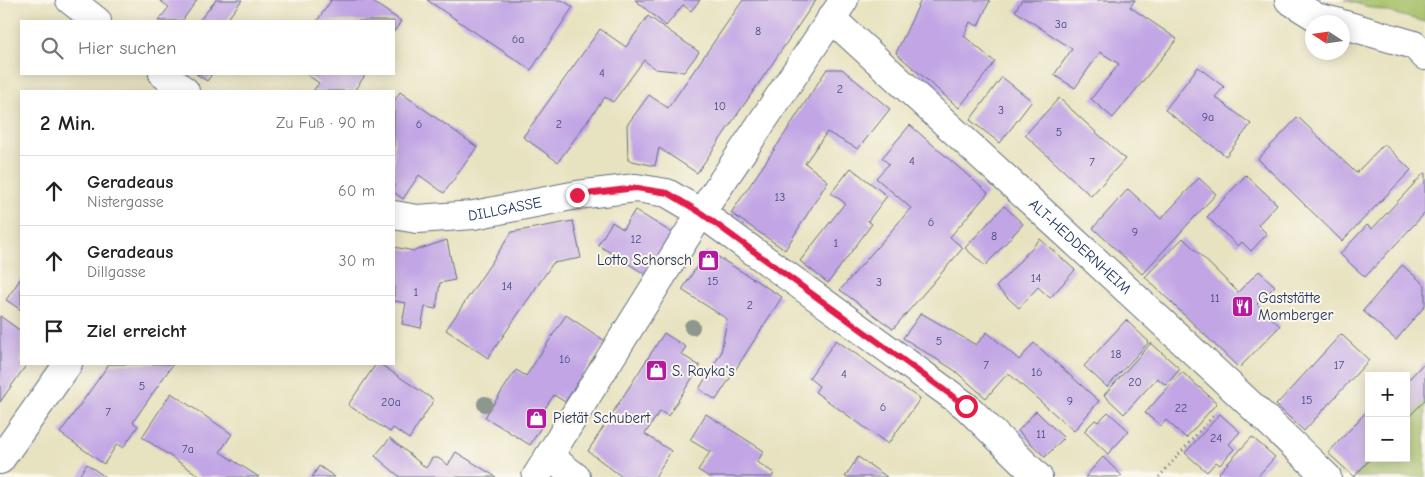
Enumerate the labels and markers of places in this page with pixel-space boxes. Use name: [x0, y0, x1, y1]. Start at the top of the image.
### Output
shop icon: Lotto Schorsch: [696, 248, 720, 272]
place label: Lotto Schorsch: [597, 251, 692, 269]
place label: Gaststätte Momberger: [1258, 289, 1333, 324]
restaurant icon: Gaststätte Momberger: [1230, 295, 1254, 319]
shop icon: S. Rayka's: [644, 359, 668, 383]
place label: S. Rayka's: [672, 362, 735, 380]
shop icon: Pietät Schubert: [525, 406, 549, 430]
place label: Pietät Schubert: [553, 409, 651, 427]

